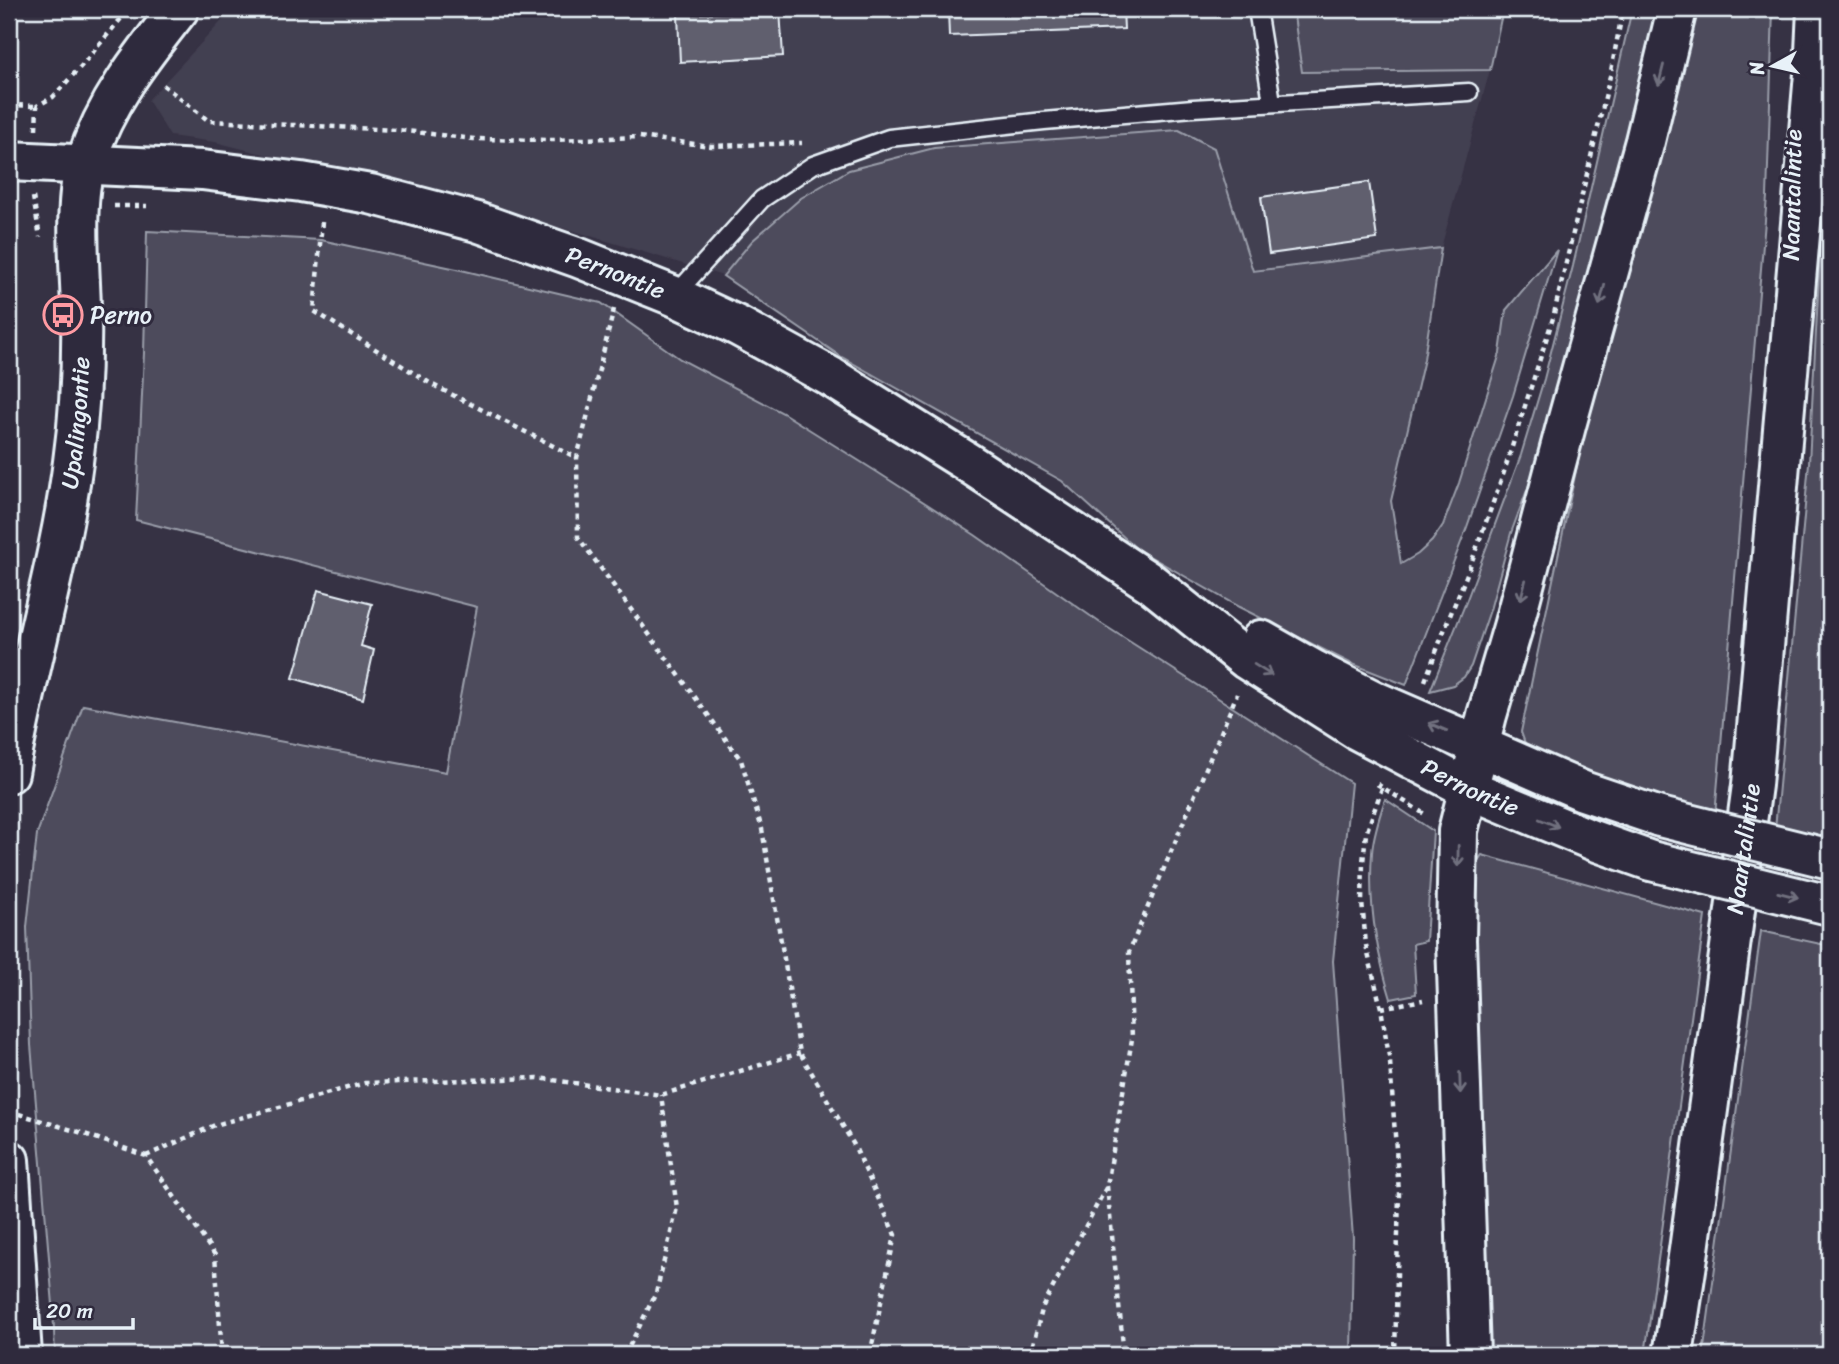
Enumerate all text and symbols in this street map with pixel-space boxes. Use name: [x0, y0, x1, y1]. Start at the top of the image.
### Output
north arrow: [1738, 32, 1808, 102]
text: N: [1739, 59, 1774, 78]
one-way arrow: [1654, 63, 1667, 86]
street label: Naantalintie: [1770, 129, 1814, 261]
street label: Pernontie: [560, 234, 672, 311]
one-way arrow: [1595, 284, 1608, 306]
bus stop icon: Perno: [42, 294, 84, 336]
place label: Perno: [90, 294, 152, 336]
street label: Upalingontie: [48, 356, 102, 492]
one-way arrow: [1516, 578, 1529, 601]
one-way arrow: [1252, 663, 1272, 677]
one-way arrow: [1428, 720, 1450, 733]
street label: Pernontie: [1414, 746, 1526, 829]
street label: Naantalintie: [1714, 781, 1773, 917]
one-way arrow: [1538, 817, 1560, 830]
one-way arrow: [1451, 844, 1464, 867]
one-way arrow: [1776, 889, 1799, 902]
one-way arrow: [1454, 1072, 1467, 1095]
scale bar: [35, 1287, 133, 1331]
text: 20 m: [46, 1292, 93, 1330]

